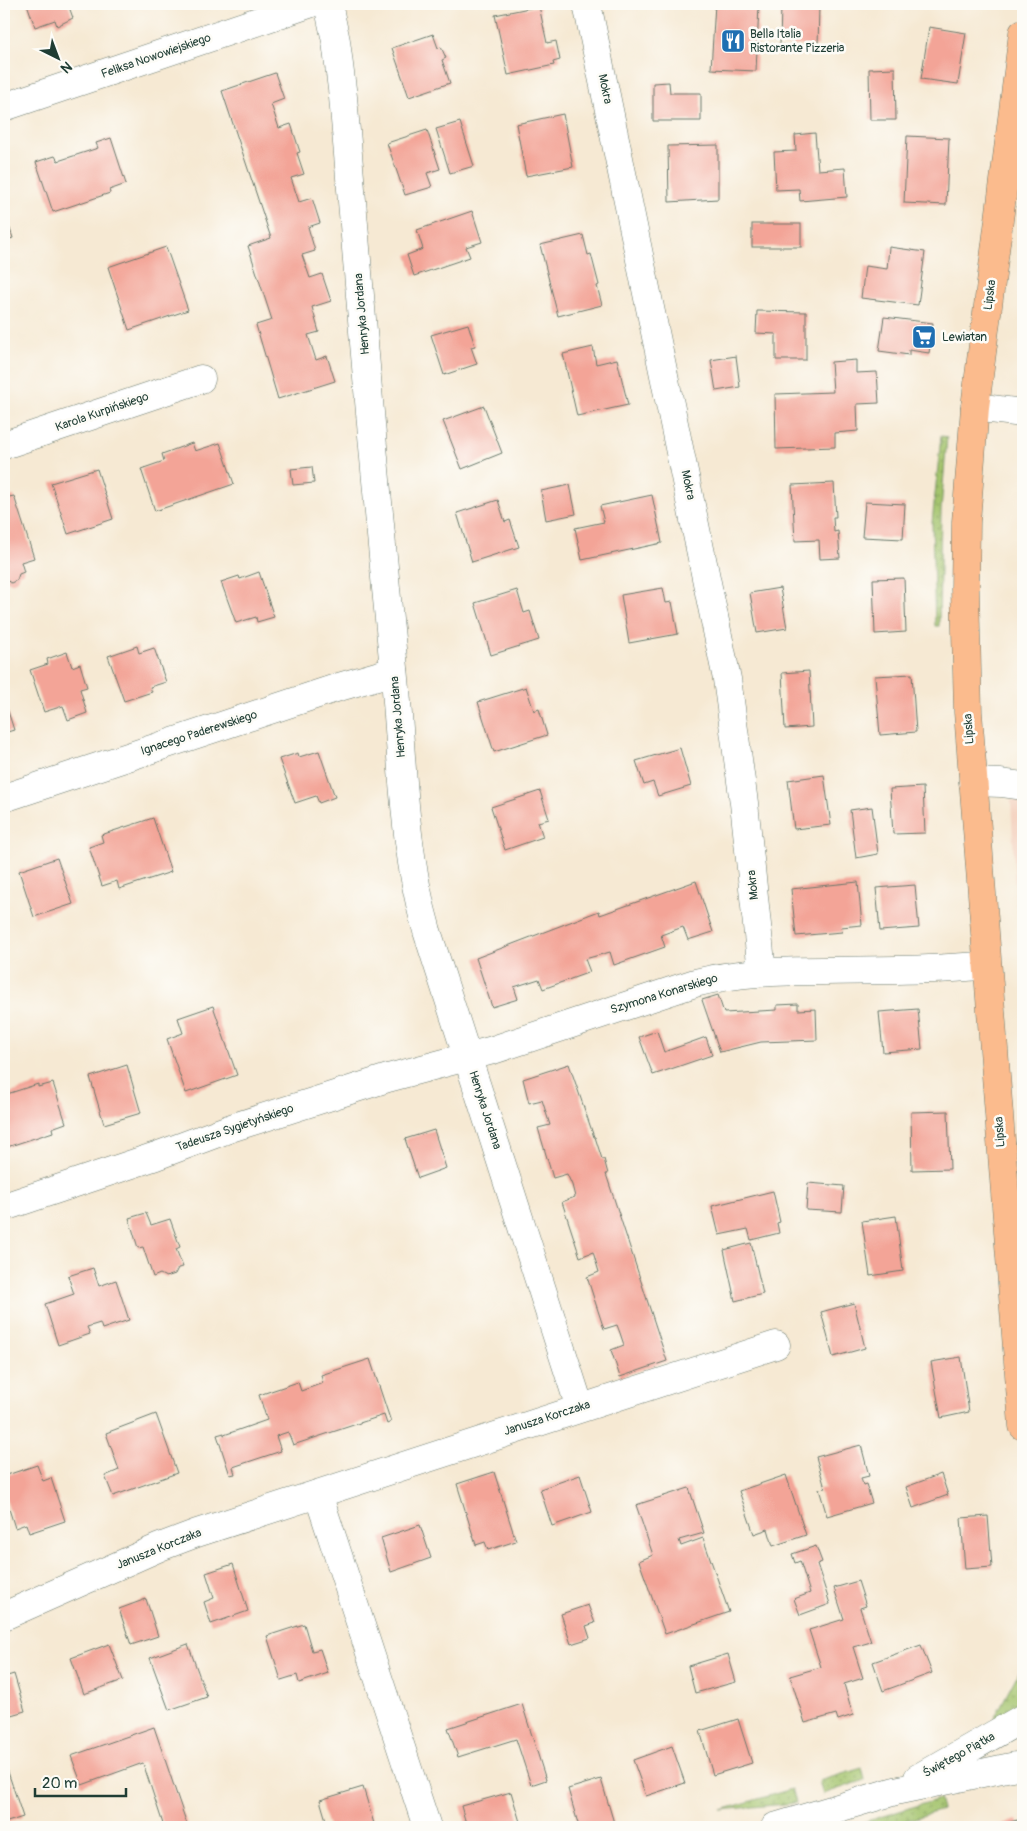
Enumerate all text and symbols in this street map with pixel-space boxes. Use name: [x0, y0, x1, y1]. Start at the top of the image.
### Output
place label: Bella Italia Ristorante Pizzeria: [750, 27, 845, 56]
restaurant icon: Bella Italia Ristorante Pizzeria: [720, 28, 746, 54]
street label: Feliksa Nowowiejskiego: [99, 30, 213, 82]
north arrow: [32, 32, 82, 82]
text: N: [57, 58, 76, 77]
street label: Mokra: [595, 73, 616, 106]
street label: Henryka Jordana: [351, 272, 373, 355]
street label: Lipska: [981, 279, 999, 311]
supermarket icon: Lewiatan: [911, 324, 937, 350]
place label: Lewiatan: [942, 330, 987, 345]
street label: Karola Kurpińskiego: [53, 389, 151, 435]
street label: Mokra: [678, 469, 699, 502]
street label: Henryka Jordana: [387, 675, 409, 758]
street label: Ignacego Paderewskiego: [139, 707, 260, 759]
street label: Lipska: [960, 713, 978, 745]
street label: Mokra: [744, 869, 762, 901]
street label: Szymona Konarskiego: [609, 970, 720, 1017]
street label: Henryka Jordana: [465, 1069, 505, 1152]
street label: Tadeusza Sygietyńskiego: [174, 1101, 296, 1155]
street label: Lipska: [991, 1116, 1009, 1148]
street label: Janusza Korczaka: [502, 1397, 593, 1439]
street label: Janusza Korczaka: [114, 1525, 204, 1573]
street label: Świętego Piątka: [920, 1728, 998, 1781]
scale bar: [35, 1766, 126, 1798]
text: 20 m: [42, 1774, 77, 1793]

